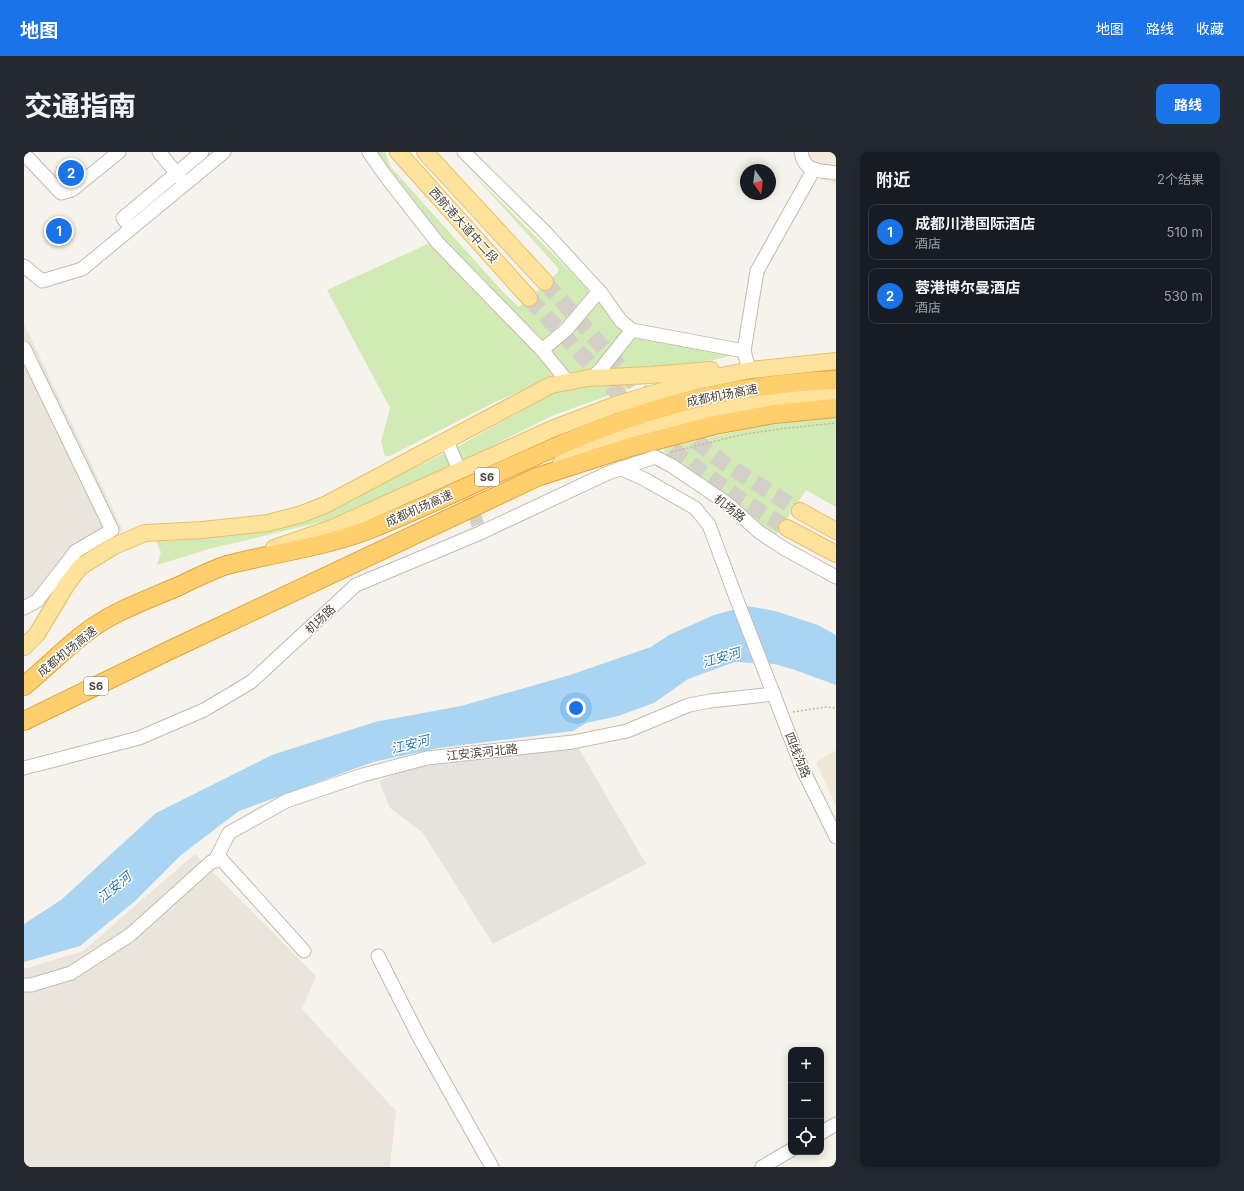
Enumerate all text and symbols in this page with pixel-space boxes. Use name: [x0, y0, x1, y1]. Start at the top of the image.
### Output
text: 地图: [20, 19, 58, 42]
text: 地图: [1096, 20, 1124, 37]
text: 路线: [1146, 20, 1174, 37]
text: 收藏: [1196, 20, 1224, 37]
button: 路线: [1156, 84, 1220, 124]
text: 交通指南: [24, 89, 136, 123]
pin: 2: [58, 158, 84, 188]
north arrow: [740, 164, 776, 200]
text: 附近: [876, 170, 910, 190]
text: 2个结果: [1157, 171, 1204, 187]
street label: 西航港大道中二段: [426, 184, 502, 266]
text: 成都川港国际酒店: [915, 214, 1035, 233]
pin: 1: [46, 216, 72, 246]
text: 1: [887, 224, 893, 240]
text: 510 m: [1167, 224, 1203, 240]
text: 酒店: [915, 235, 941, 251]
text: 蓉港博尔曼酒店: [915, 278, 1020, 297]
text: 2: [886, 288, 894, 304]
text: 530 m: [1164, 288, 1203, 304]
text: 酒店: [915, 299, 941, 315]
street label: 成都机场高速: [685, 381, 759, 409]
road number: S6: [475, 468, 499, 486]
street label: 成都机场高速: [383, 487, 455, 529]
street label: 机场路: [711, 491, 749, 525]
street label: 机场路: [302, 601, 338, 637]
street label: 成都机场高速: [34, 623, 100, 679]
water label: 江安河: [700, 643, 745, 670]
road number: S6: [84, 677, 108, 695]
your location: [566, 698, 586, 718]
street label: 四线沟路: [782, 730, 814, 780]
water label: 江安河: [389, 731, 434, 756]
street label: 江安滨河北路: [445, 741, 519, 763]
water label: 江安河: [94, 866, 136, 906]
map controls: [788, 1047, 824, 1155]
button: +: [788, 1047, 824, 1083]
button: −: [788, 1083, 824, 1119]
button: locate: [788, 1119, 824, 1155]

